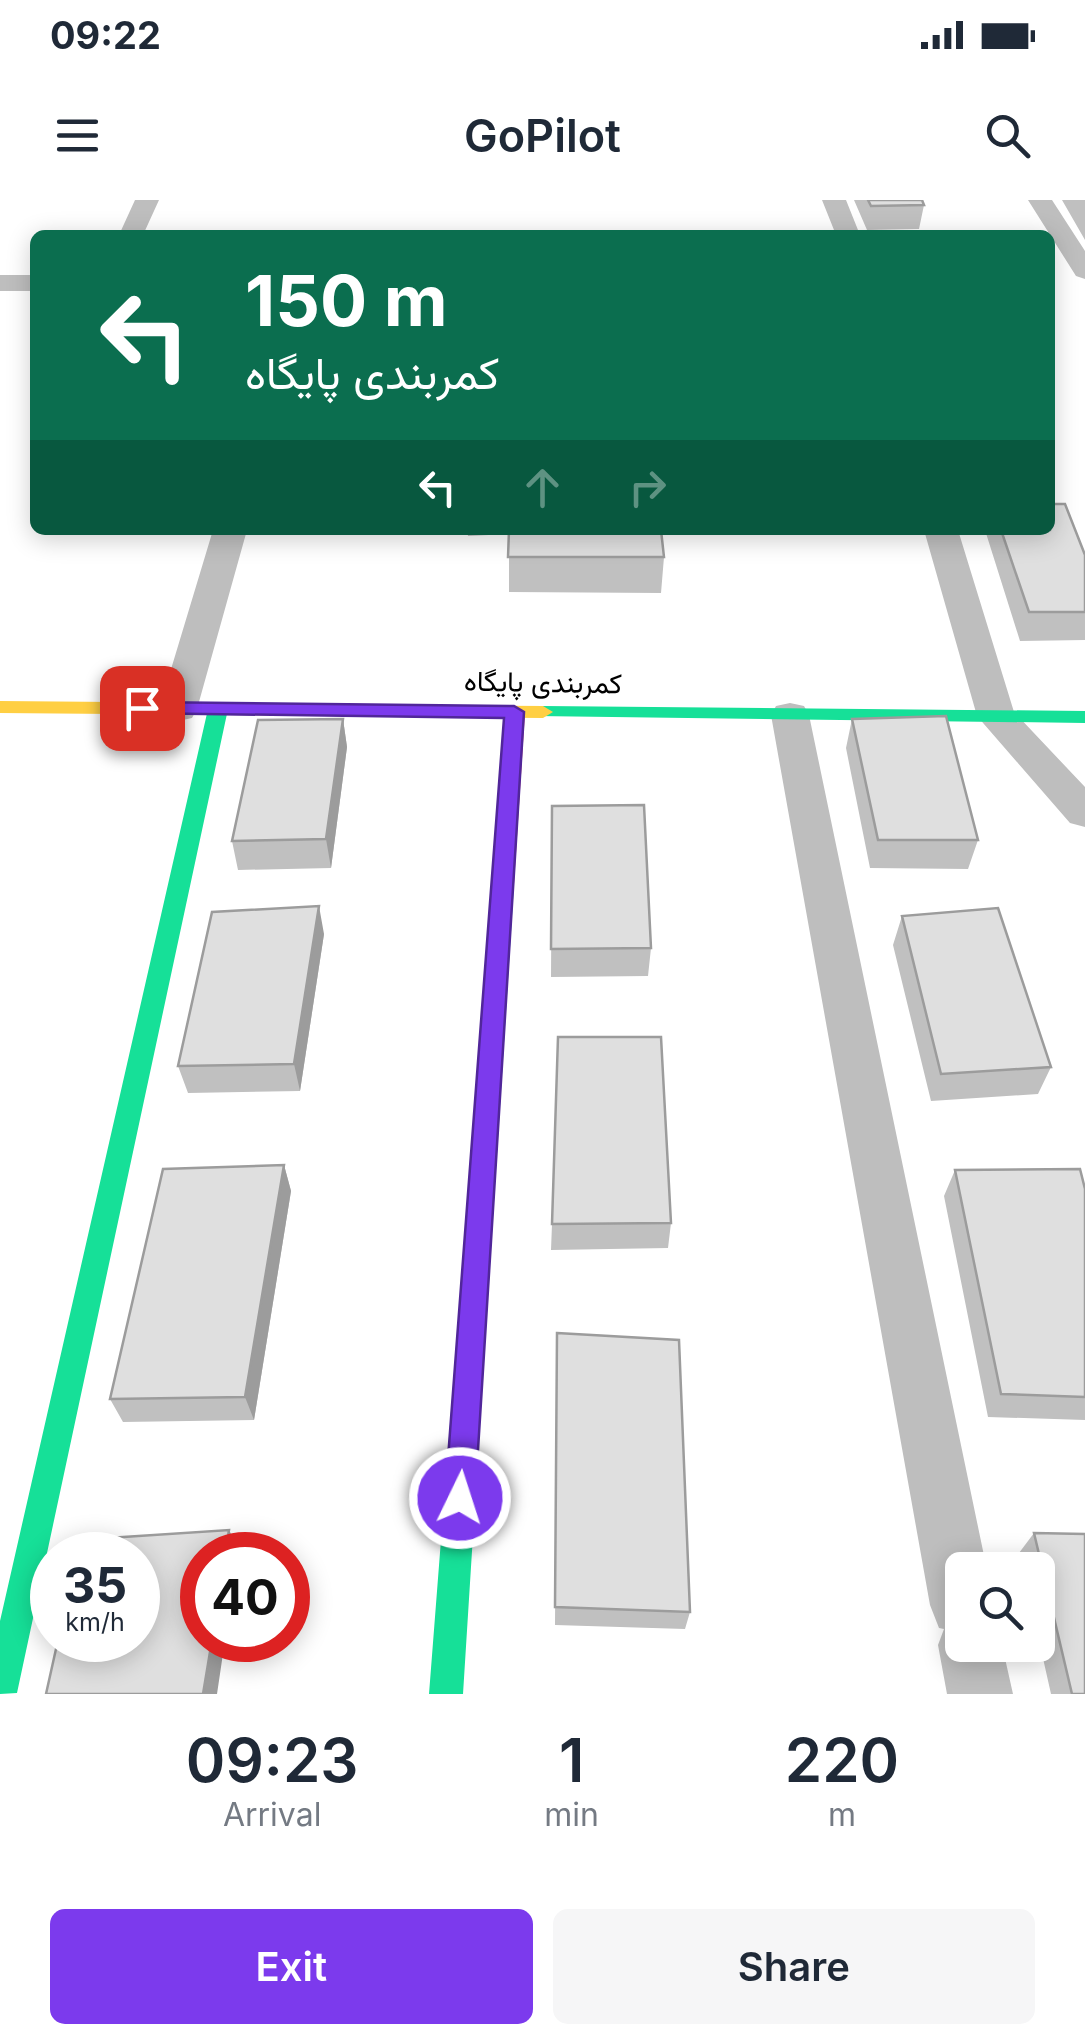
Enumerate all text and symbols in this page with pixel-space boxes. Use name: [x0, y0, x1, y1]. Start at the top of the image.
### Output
text: 09:22: [50, 12, 161, 58]
icon: menu: [50, 108, 105, 163]
text: GoPilot: [464, 108, 621, 163]
icon: search: [980, 108, 1035, 163]
text: 150 m: [245, 258, 448, 343]
icon: left: [80, 270, 210, 400]
text: کمربندی پایگاه: [245, 345, 499, 400]
icon: left: [410, 460, 465, 515]
icon: ahead: [515, 460, 570, 515]
icon: right: [620, 460, 675, 515]
street label: کمربندی پایگاه: [464, 664, 622, 702]
pin: [100, 666, 185, 751]
icon: arrive: [115, 681, 170, 736]
position arrow: [408, 1446, 512, 1550]
speed limit sign: 40: [180, 1532, 310, 1662]
map controls: [945, 1552, 1055, 1662]
button: search: [945, 1552, 1055, 1662]
text: 35: [63, 1555, 127, 1615]
text: km/h: [65, 1607, 125, 1637]
text: 09:23: [186, 1724, 358, 1796]
text: 1: [559, 1724, 584, 1796]
text: 220: [785, 1724, 899, 1796]
text: Arrival: [223, 1795, 321, 1834]
text: min: [544, 1795, 599, 1834]
text: m: [828, 1795, 856, 1834]
button: Exit: [50, 1909, 533, 2024]
button: Share: [553, 1909, 1035, 2024]

